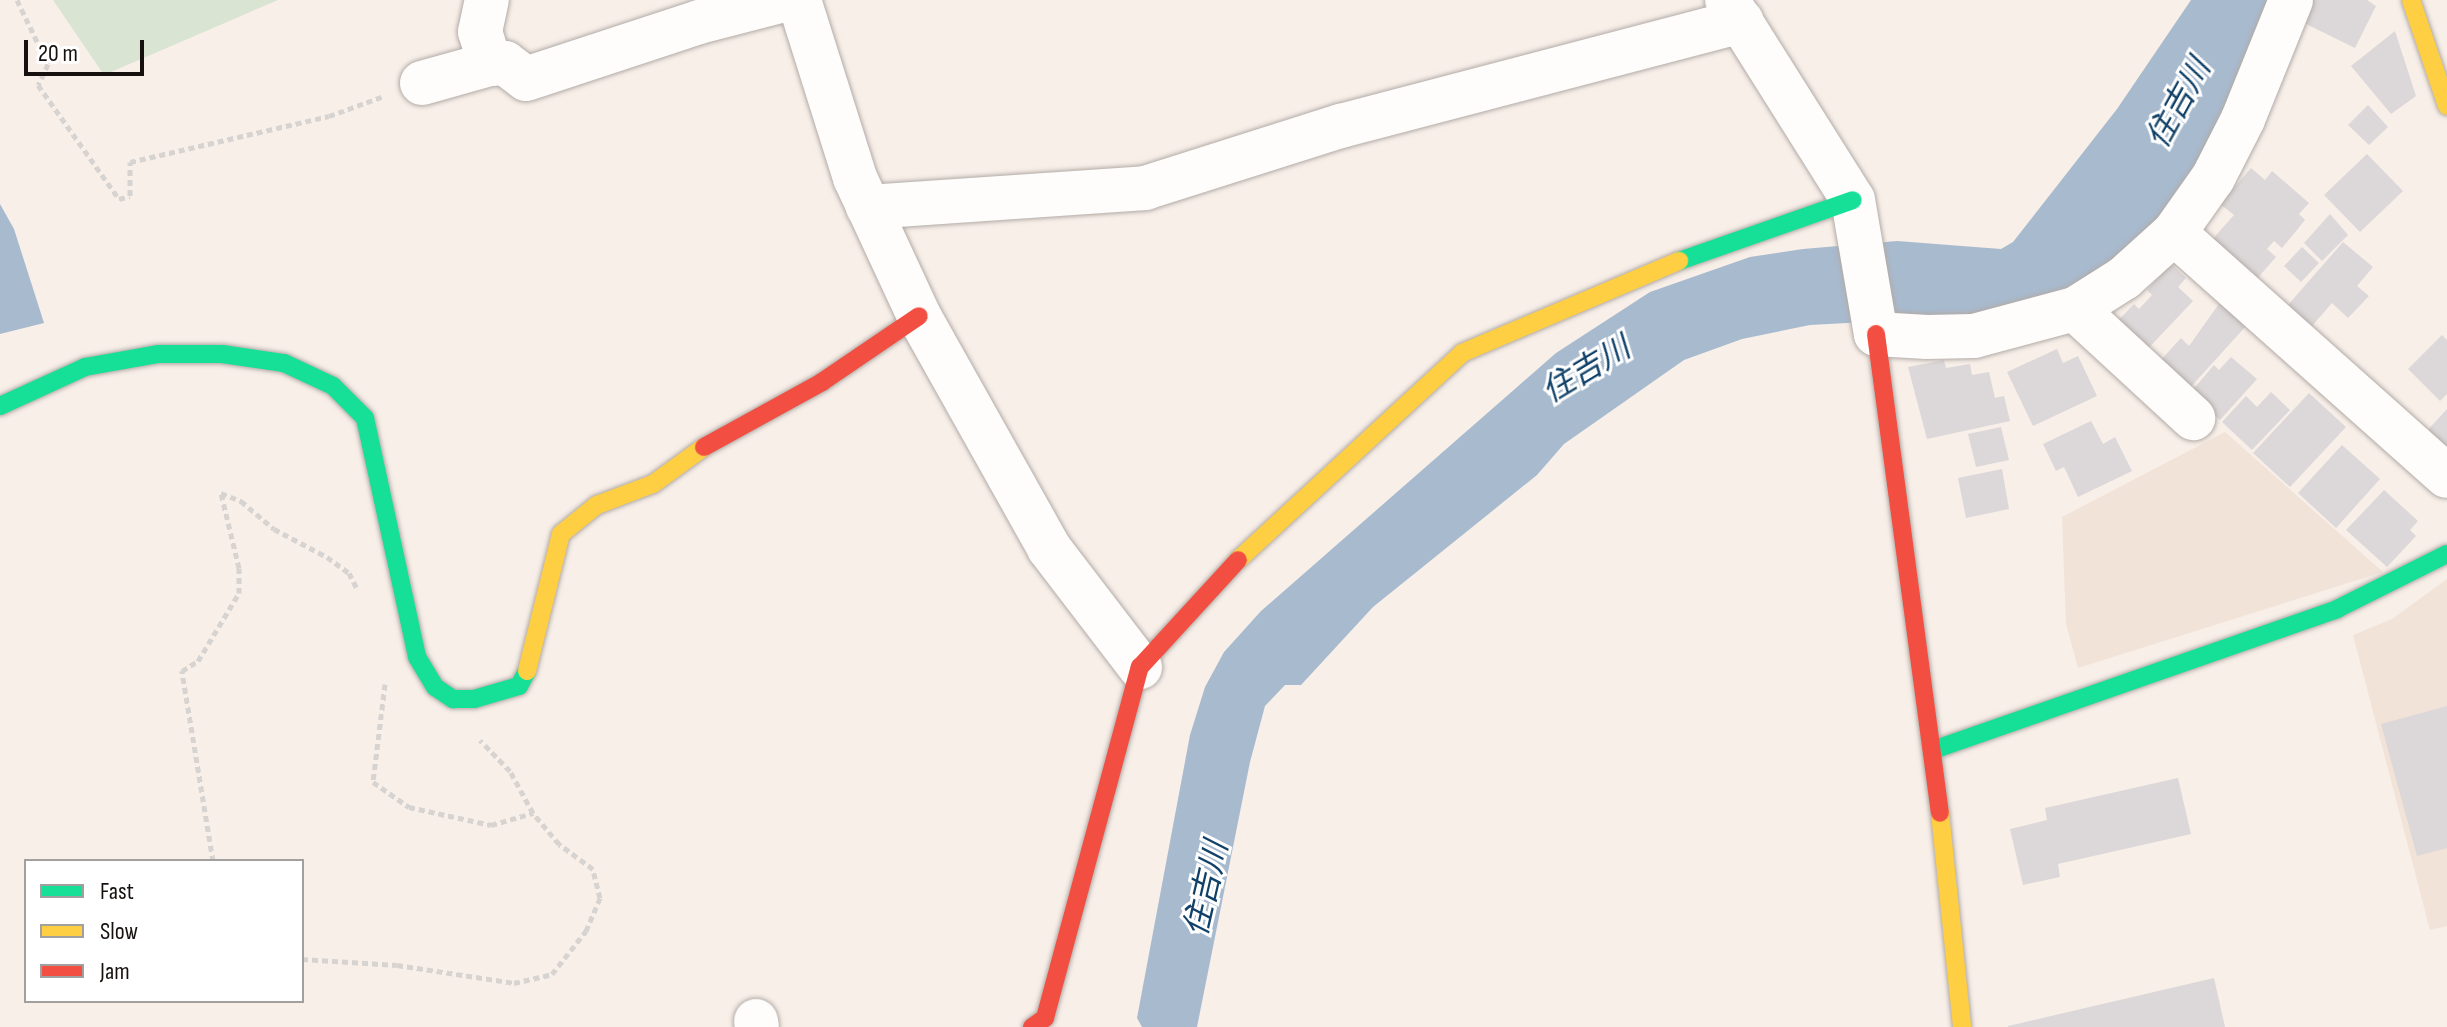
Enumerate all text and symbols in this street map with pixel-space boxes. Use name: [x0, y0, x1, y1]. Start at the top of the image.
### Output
scale bar: [28, 24, 148, 74]
text: 20 m: [38, 39, 78, 68]
water label: 住吉川: [2140, 53, 2220, 155]
water label: 住吉川: [1536, 330, 1638, 412]
water label: 住吉川: [1178, 838, 1238, 940]
legend: [24, 859, 304, 1003]
text: Fast: [100, 877, 134, 906]
text: Slow: [100, 917, 138, 946]
text: Jam: [100, 957, 130, 986]

